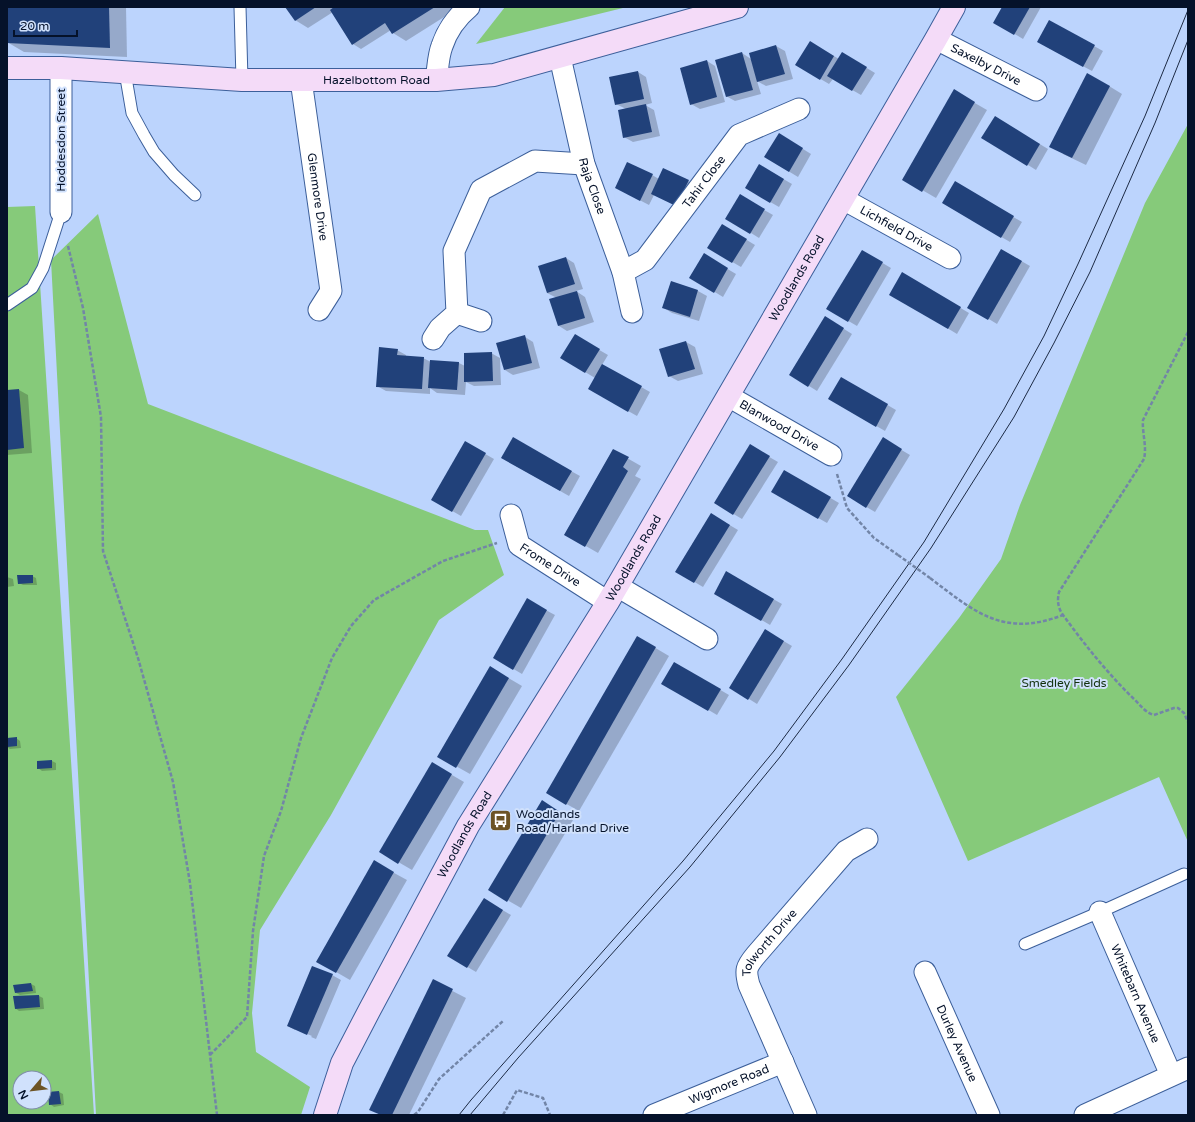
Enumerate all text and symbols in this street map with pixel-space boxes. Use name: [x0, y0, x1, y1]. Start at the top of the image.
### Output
scale bar: [14, 12, 77, 38]
text: 20 m: [20, 19, 49, 33]
street label: Saxelby Drive: [948, 41, 1024, 88]
street label: Hazelbottom Road: [323, 73, 430, 87]
street label: Hoddesdon Street: [54, 88, 68, 192]
street label: Glenmore Drive: [304, 152, 331, 242]
street label: Tahir Close: [680, 152, 728, 211]
street label: Raja Close: [576, 156, 609, 216]
street label: Lichfield Drive: [857, 203, 936, 254]
street label: Woodlands Road: [766, 233, 827, 324]
street label: Blanwood Drive: [737, 397, 822, 454]
street label: Woodlands Road: [603, 513, 664, 604]
street label: Frome Drive: [517, 540, 583, 590]
park label: Smedley Fields: [1021, 676, 1107, 690]
street label: Woodlands Road: [435, 789, 495, 880]
place label: Woodlands Road/Harland Drive: [516, 807, 629, 835]
bus stop icon: Woodlands Road/Harland Drive: [488, 808, 514, 834]
street label: Tolworth Drive: [740, 906, 800, 977]
street label: Whitebarn Avenue: [1108, 942, 1163, 1045]
street label: Durley Avenue: [933, 1002, 980, 1084]
street label: Wigmore Road: [687, 1062, 771, 1107]
north arrow: [12, 1070, 52, 1110]
text: N: [16, 1088, 31, 1101]

